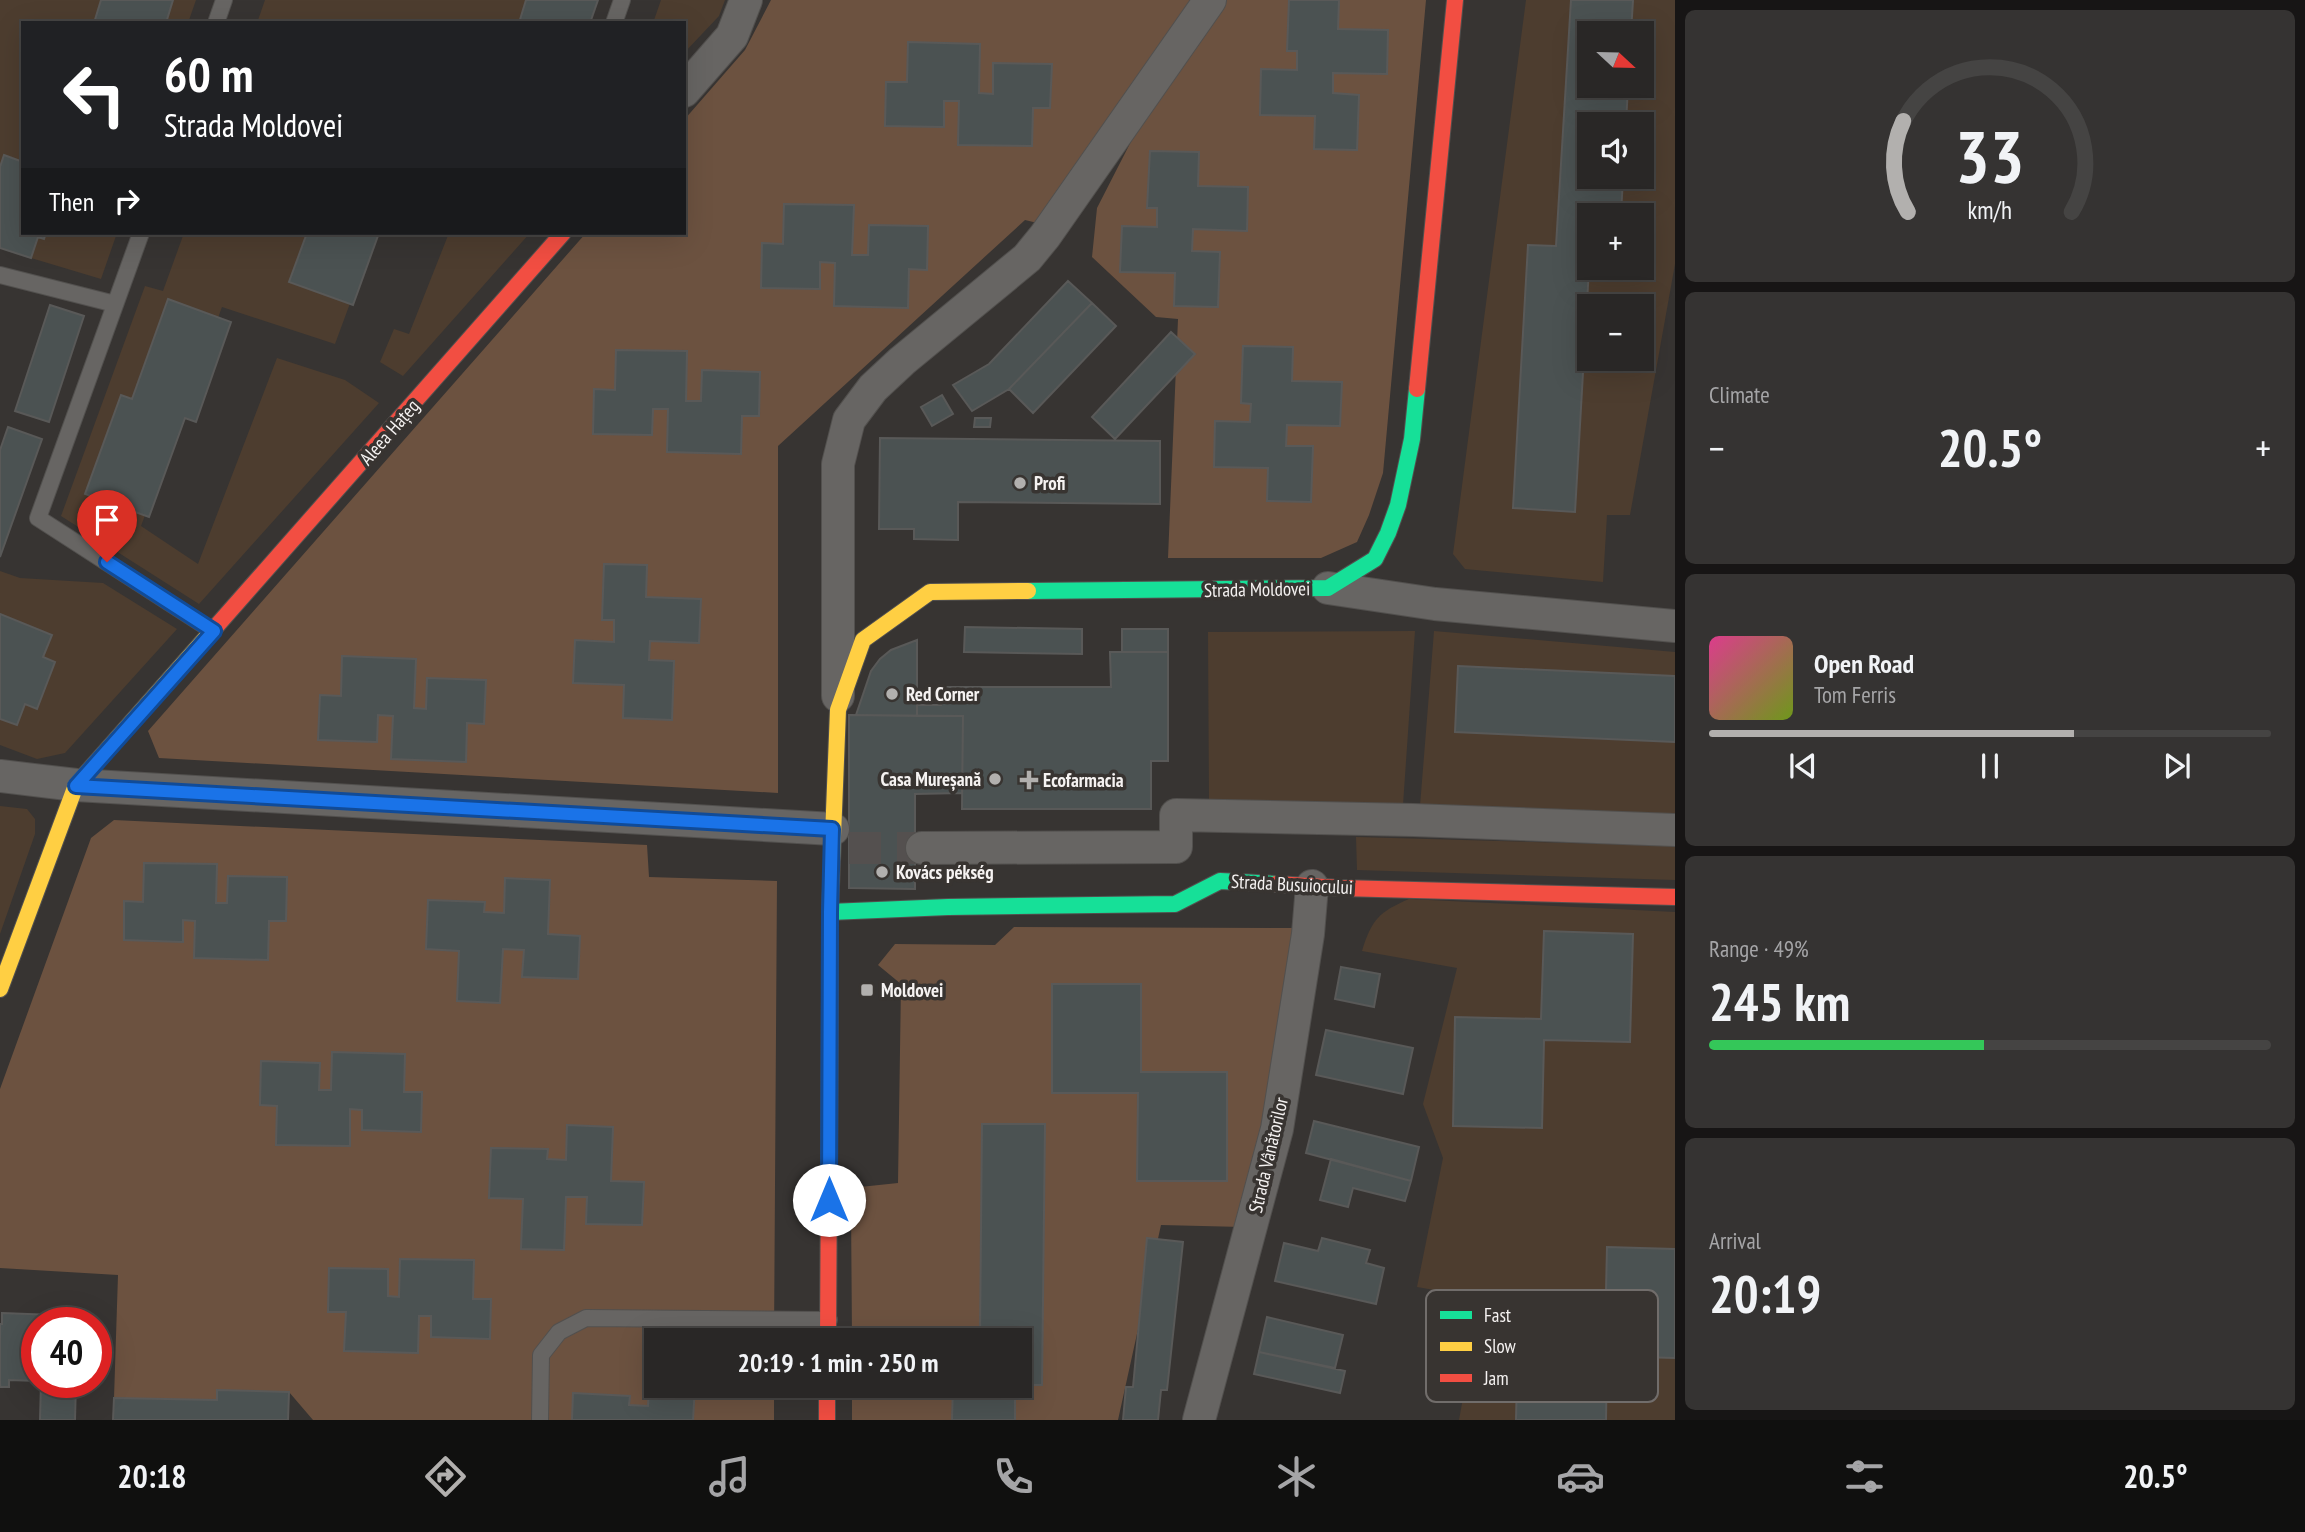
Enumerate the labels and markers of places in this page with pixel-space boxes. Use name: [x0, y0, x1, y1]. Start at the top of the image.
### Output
place label: Profi: [1034, 471, 1065, 495]
marker: Profi: [1012, 475, 1028, 491]
pin: [77, 490, 137, 562]
place label: Red Corner: [906, 682, 980, 706]
marker: Red Corner: [884, 686, 900, 702]
place label: Casa Mureșană: [881, 767, 981, 792]
place label: Ecofarmacia: [1043, 768, 1124, 792]
marker: Casa Mureșană: [987, 771, 1003, 787]
marker: Ecofarmacia: [1021, 772, 1037, 788]
place label: Kovács pékség: [896, 860, 994, 884]
marker: Kovács pékség: [874, 864, 890, 880]
place label: Moldovei: [881, 978, 943, 1002]
marker: Moldovei: [859, 982, 875, 998]

